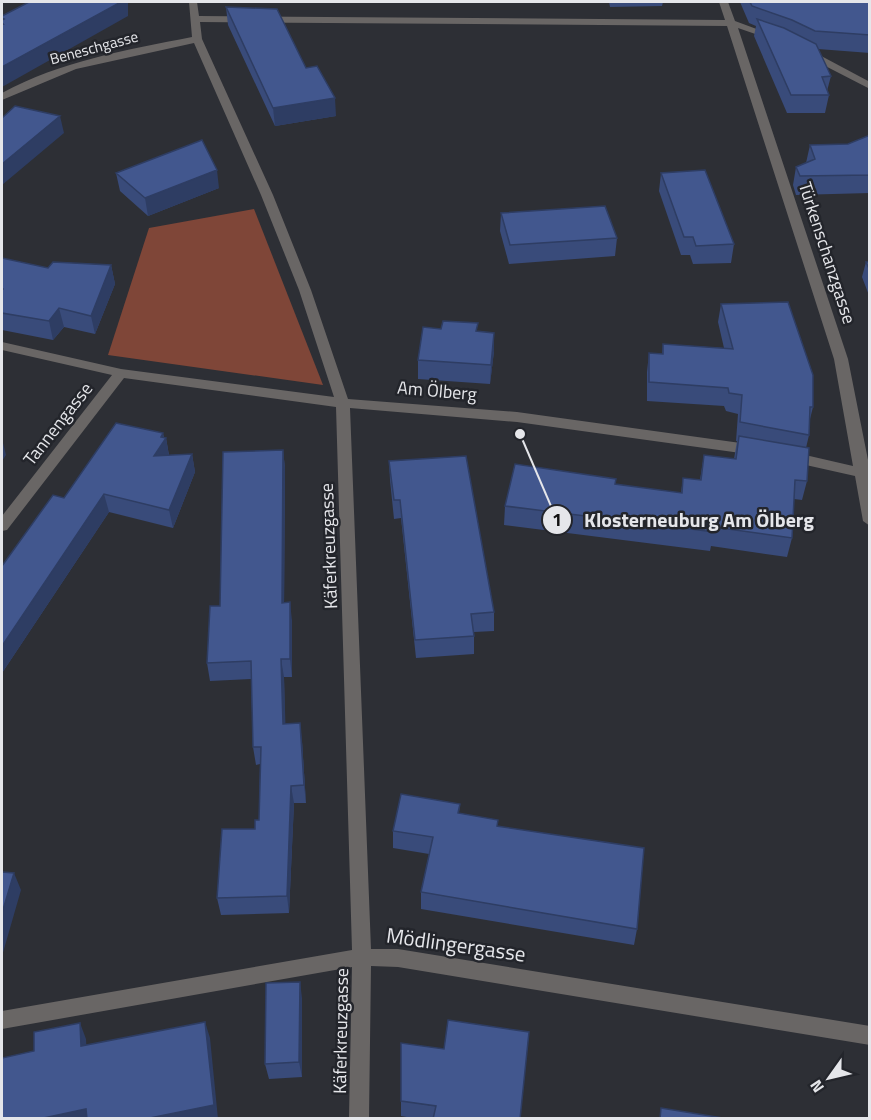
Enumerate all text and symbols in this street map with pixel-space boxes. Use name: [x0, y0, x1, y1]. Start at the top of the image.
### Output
street label: Beneschgasse: [47, 25, 141, 70]
street label: Türkenschanzgasse: [792, 178, 863, 327]
street label: Am Ölberg: [396, 374, 478, 407]
street label: Tannengasse: [16, 376, 99, 471]
street label: Käferkreuzgasse: [313, 483, 344, 609]
callout: Klosterneuburg Am Ölberg: [542, 501, 826, 539]
text: Klosterneuburg Am Ölberg: [584, 504, 814, 535]
text: 1: [552, 506, 562, 533]
street label: Mödlingergasse: [384, 918, 528, 970]
street label: Käferkreuzgasse: [326, 968, 355, 1094]
north arrow: [799, 1048, 859, 1108]
text: N: [804, 1075, 830, 1098]

